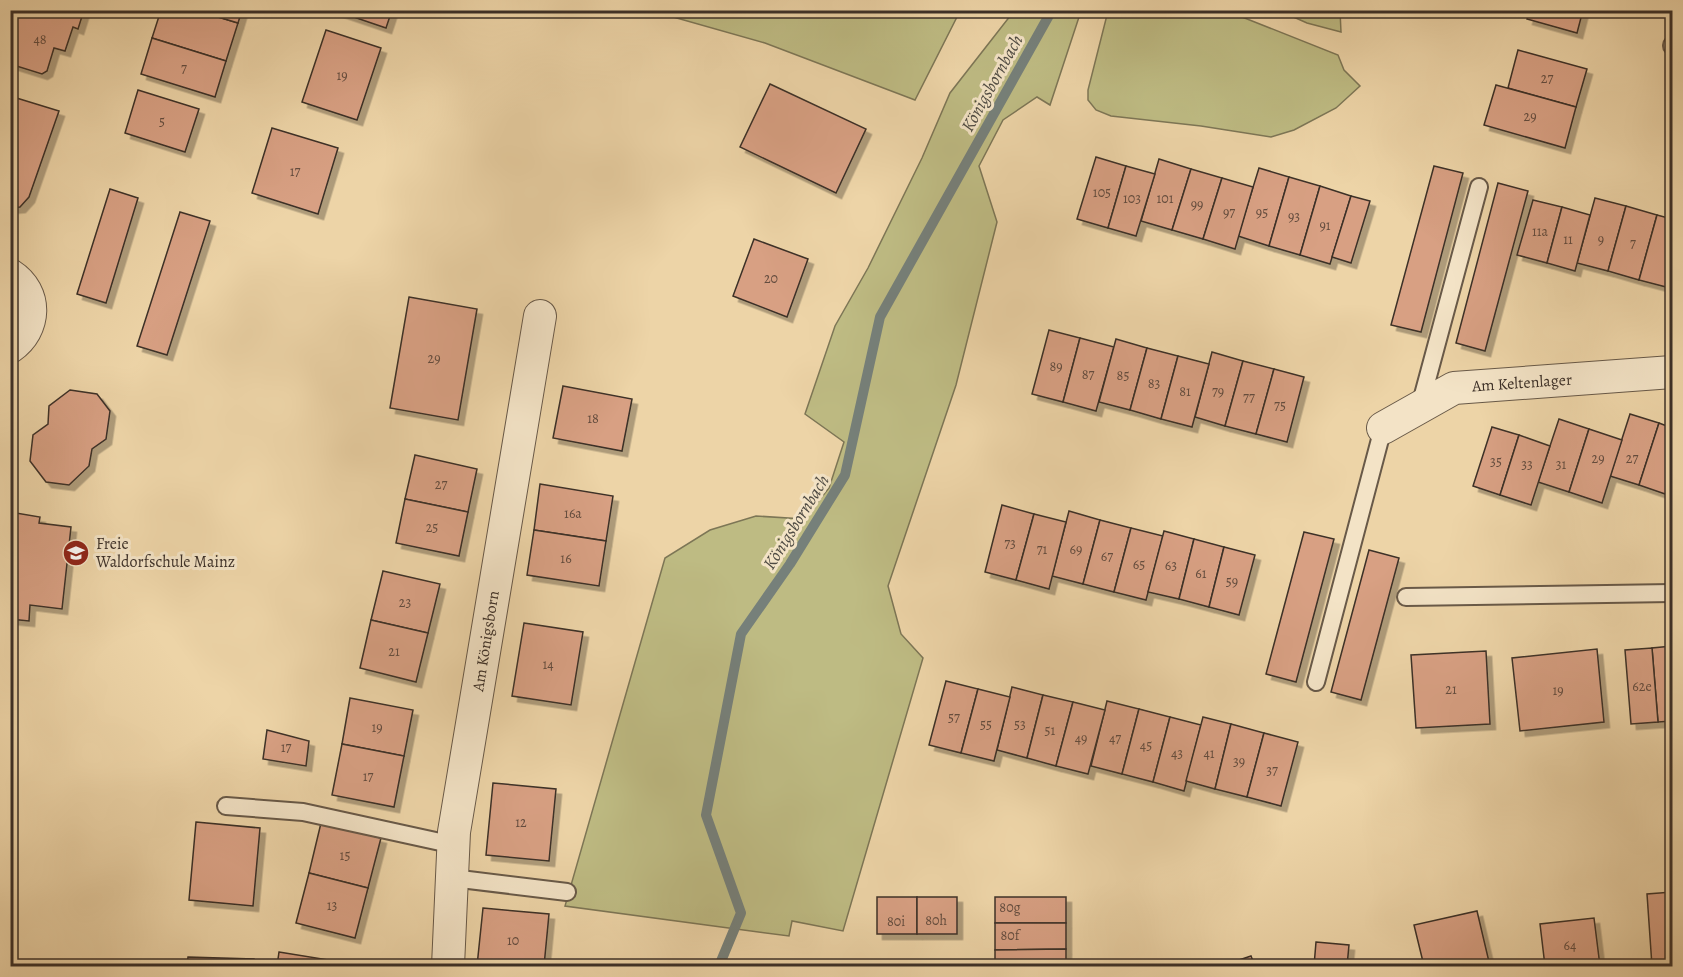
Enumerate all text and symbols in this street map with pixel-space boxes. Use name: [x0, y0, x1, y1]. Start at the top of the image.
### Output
house number: 48: [33, 30, 47, 49]
water label: Königsbornbach: [955, 30, 1029, 136]
house number: 7: [181, 59, 187, 78]
house number: 19: [336, 66, 348, 85]
house number: 27: [1541, 69, 1553, 88]
house number: 29: [1523, 107, 1537, 126]
house number: 5: [159, 112, 165, 131]
house number: 17: [290, 162, 300, 181]
house number: 105: [1093, 183, 1111, 202]
house number: 103: [1123, 189, 1141, 208]
house number: 101: [1156, 189, 1174, 208]
house number: 99: [1191, 195, 1203, 214]
house number: 97: [1223, 203, 1235, 222]
house number: 95: [1256, 203, 1268, 222]
house number: 93: [1288, 207, 1300, 226]
house number: 91: [1319, 216, 1331, 235]
house number: 11a: [1532, 222, 1549, 241]
house number: 11: [1563, 230, 1573, 249]
house number: 9: [1598, 230, 1604, 249]
house number: 7: [1630, 234, 1636, 253]
house number: 20: [764, 269, 778, 288]
house number: 29: [427, 349, 441, 368]
house number: 89: [1049, 357, 1063, 376]
house number: 87: [1082, 365, 1094, 384]
house number: 85: [1117, 366, 1129, 385]
street label: Am Keltenlager: [1470, 369, 1573, 398]
house number: 83: [1148, 374, 1160, 393]
house number: 81: [1179, 382, 1191, 401]
house number: 79: [1212, 382, 1224, 401]
house number: 77: [1243, 388, 1255, 407]
house number: 75: [1274, 396, 1286, 415]
house number: 18: [587, 409, 599, 428]
house number: 29: [1591, 449, 1605, 468]
house number: 27: [1626, 449, 1638, 468]
house number: 35: [1490, 452, 1502, 471]
house number: 33: [1521, 455, 1533, 474]
house number: 31: [1556, 455, 1567, 474]
water label: Königsbornbach: [757, 470, 835, 574]
house number: 27: [435, 475, 447, 494]
house number: 16a: [564, 504, 582, 523]
house number: 25: [426, 518, 438, 537]
place label: Freie Waldorfschule Mainz: [95, 533, 235, 573]
house number: 73: [1004, 534, 1016, 553]
school or university icon: Freie Waldorfschule Mainz: [61, 538, 91, 568]
house number: 71: [1037, 540, 1048, 559]
house number: 69: [1070, 540, 1082, 559]
house number: 67: [1101, 547, 1113, 566]
house number: 16: [560, 549, 572, 568]
house number: 65: [1133, 555, 1145, 574]
house number: 63: [1165, 556, 1177, 575]
house number: 61: [1195, 564, 1207, 583]
house number: 59: [1226, 572, 1238, 591]
street label: Am Königsborn: [467, 589, 505, 694]
house number: 23: [399, 593, 411, 612]
house number: 21: [388, 642, 400, 661]
house number: 14: [542, 655, 554, 674]
house number: 62e: [1632, 677, 1652, 696]
house number: 21: [1445, 680, 1457, 699]
house number: 19: [1552, 681, 1564, 700]
house number: 57: [948, 708, 960, 727]
house number: 55: [980, 715, 992, 734]
house number: 53: [1014, 715, 1026, 734]
house number: 19: [371, 718, 383, 737]
house number: 51: [1045, 721, 1056, 740]
house number: 49: [1075, 729, 1087, 748]
house number: 47: [1109, 729, 1121, 748]
house number: 45: [1140, 736, 1152, 755]
house number: 17: [281, 738, 291, 757]
house number: 43: [1171, 744, 1183, 763]
house number: 41: [1203, 744, 1215, 763]
house number: 39: [1233, 752, 1245, 771]
house number: 37: [1266, 761, 1278, 780]
house number: 17: [363, 767, 373, 786]
house number: 12: [515, 813, 527, 832]
house number: 15: [340, 846, 350, 865]
house number: 13: [327, 896, 337, 915]
house number: 80g: [999, 898, 1021, 917]
house number: 80h: [925, 911, 947, 930]
house number: 80i: [887, 912, 905, 931]
house number: 80f: [1001, 926, 1022, 945]
house number: 10: [507, 931, 519, 950]
house number: 64: [1564, 936, 1576, 955]

